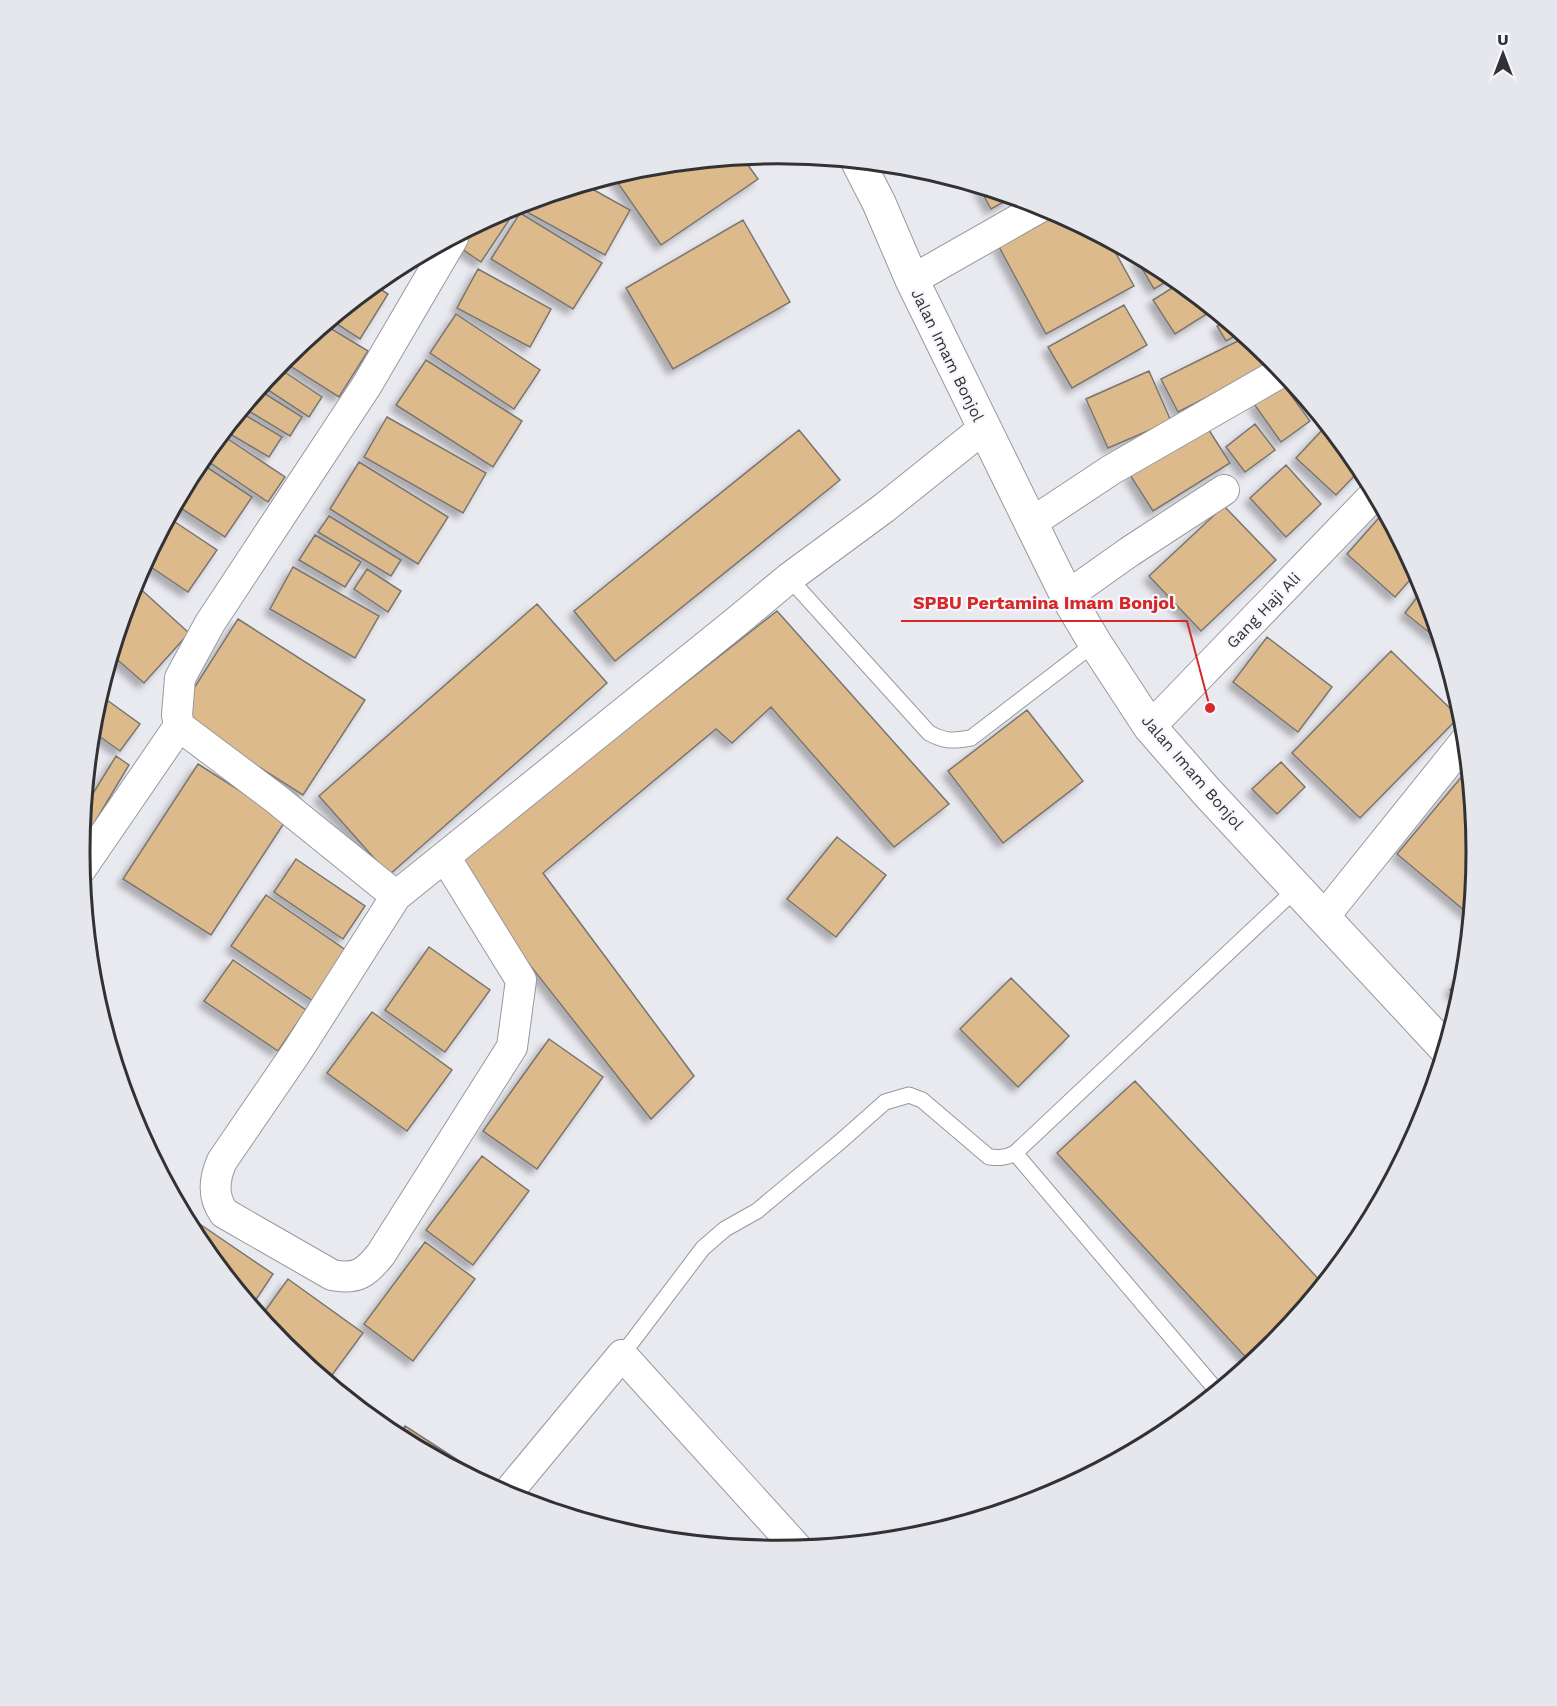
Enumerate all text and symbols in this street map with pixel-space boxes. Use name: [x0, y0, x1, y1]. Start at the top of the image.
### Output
north arrow: [1473, 24, 1533, 84]
text: U: [1497, 30, 1509, 49]
street label: Jalan Imam Bonjol: [907, 286, 988, 425]
street label: Gang Haji Ali: [1222, 568, 1304, 652]
callout: SPBU Pertamina Imam Bonjol: [901, 585, 1187, 621]
text: SPBU Pertamina Imam Bonjol: [913, 592, 1175, 613]
street label: Jalan Imam Bonjol: [1138, 711, 1248, 834]

